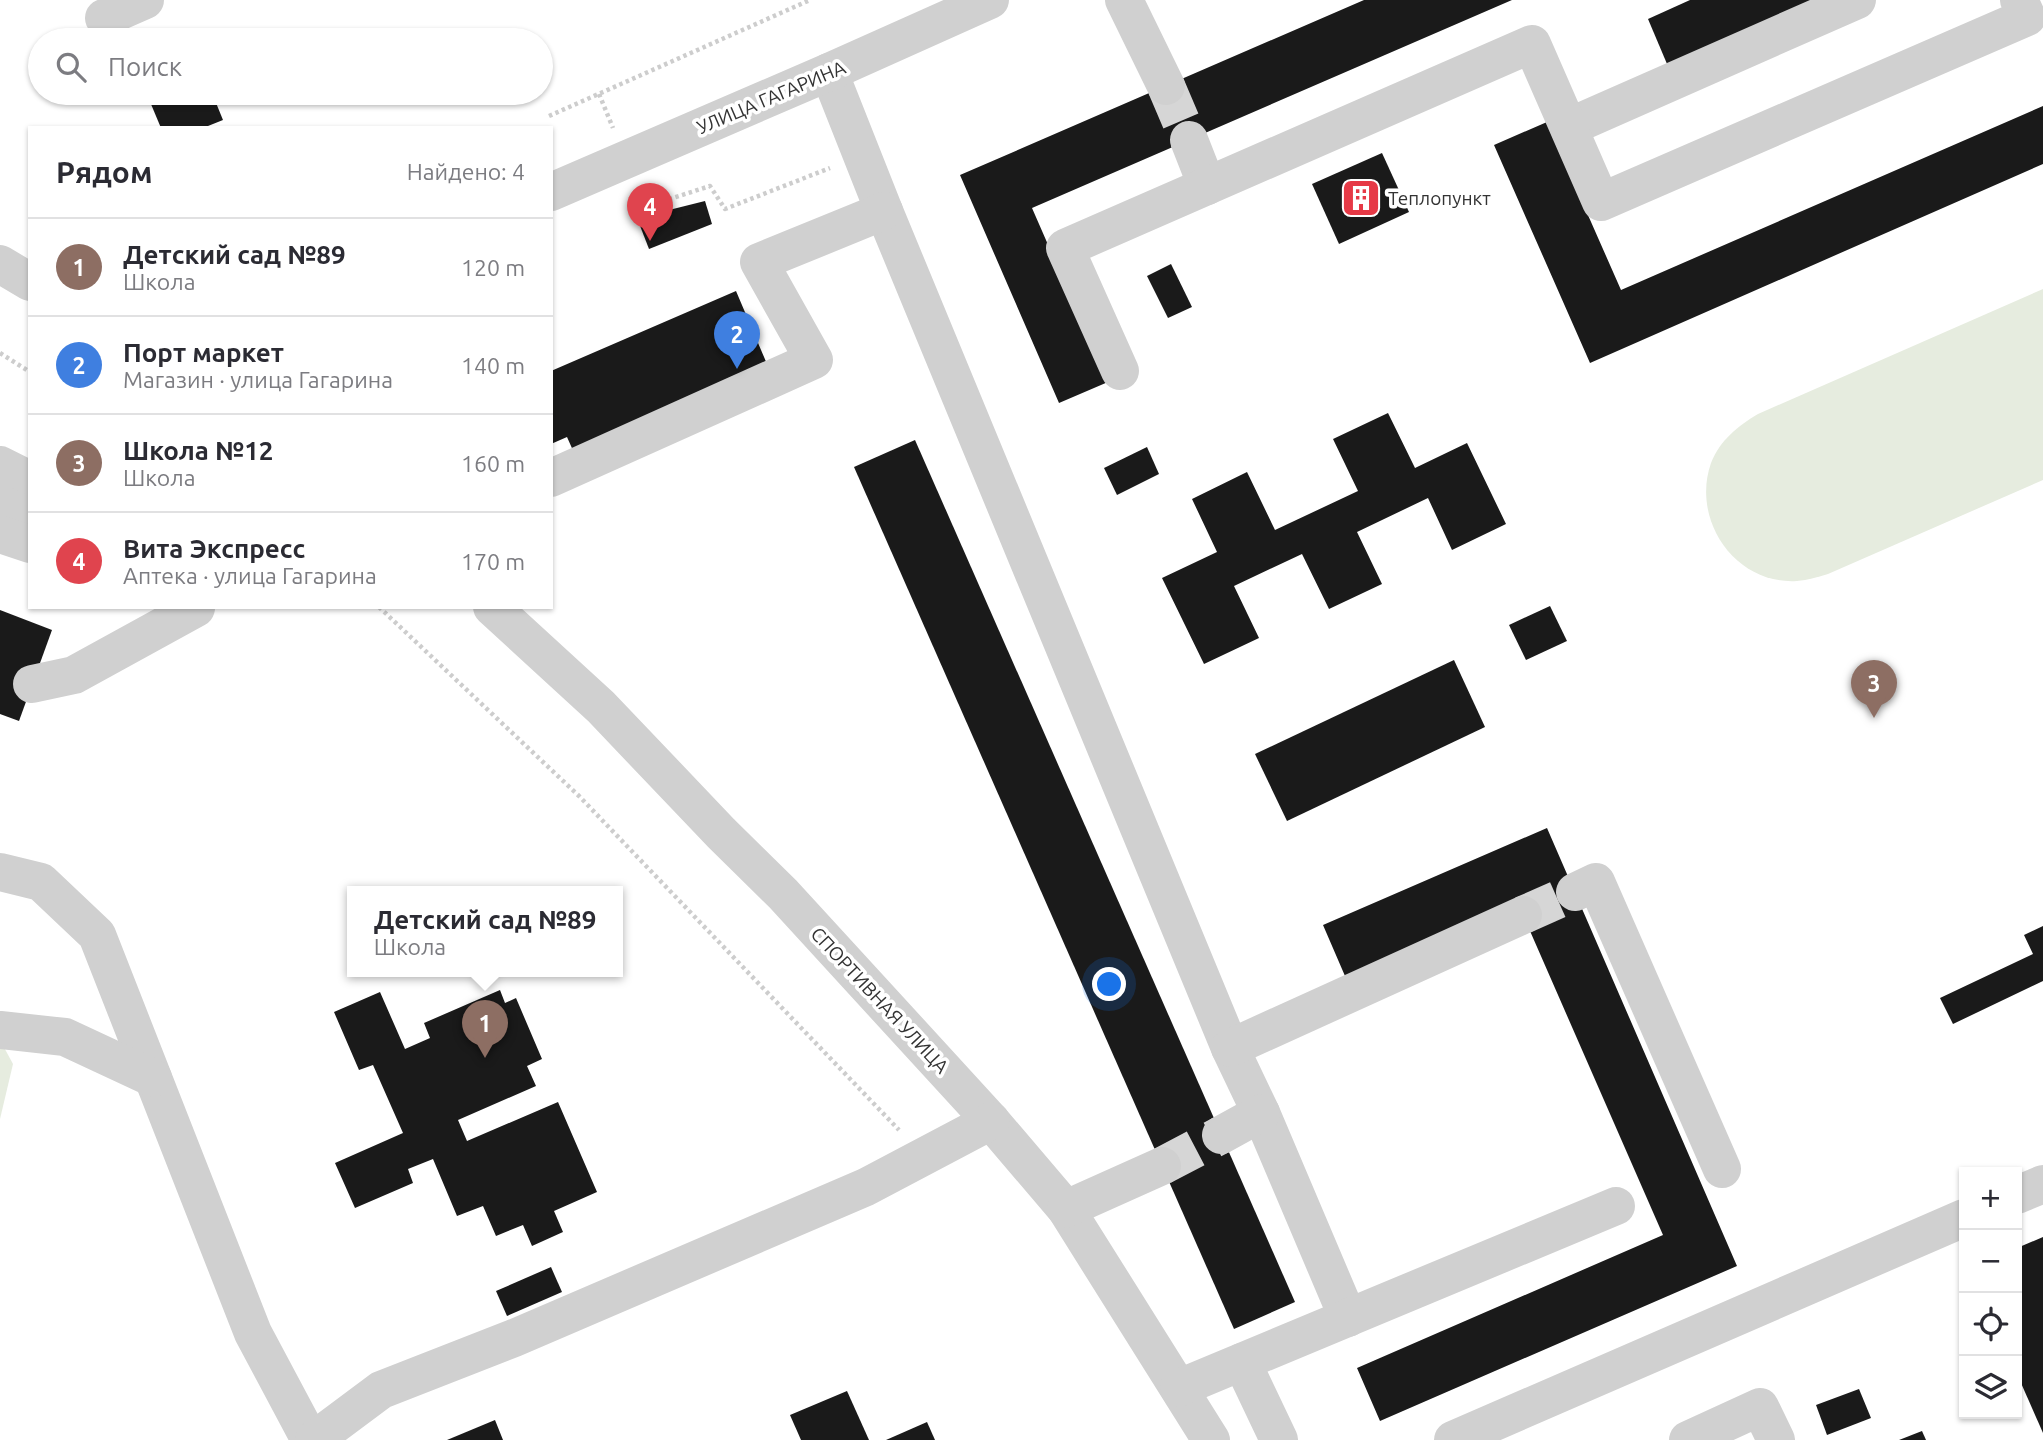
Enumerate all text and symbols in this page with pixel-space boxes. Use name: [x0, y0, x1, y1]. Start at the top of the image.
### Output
search box: [28, 28, 553, 105]
icon: search: [52, 48, 90, 86]
text: Поиск: [108, 52, 182, 81]
street label: УЛИЦА ГАГАРИНА: [693, 56, 849, 138]
text: Рядом: [56, 155, 152, 189]
text: Найдено: 4: [407, 159, 525, 184]
building icon: Теплопункт: [1340, 177, 1382, 219]
pin: 4: [627, 183, 673, 241]
place label: Теплопункт: [1388, 187, 1491, 209]
text: Детский сад №89: [123, 240, 346, 269]
text: 1: [73, 255, 85, 280]
text: 120 m: [461, 255, 525, 280]
text: Школа: [123, 269, 195, 294]
pin: 2: [714, 311, 760, 369]
text: Порт маркет: [123, 338, 284, 367]
text: 2: [73, 353, 85, 378]
text: 140 m: [461, 353, 525, 378]
text: Магазин · улица Гагарина: [123, 367, 393, 392]
text: Школа №12: [123, 436, 273, 465]
text: 3: [73, 451, 85, 476]
text: 160 m: [461, 451, 525, 476]
text: Школа: [123, 465, 195, 490]
text: Вита Экспресс: [123, 534, 305, 563]
text: 4: [73, 549, 85, 574]
text: 170 m: [461, 549, 525, 574]
text: Аптека · улица Гагарина: [123, 563, 377, 588]
pin: 3: [1851, 660, 1897, 718]
popup: [347, 886, 623, 977]
text: Детский сад №89: [374, 905, 596, 934]
street label: СПОРТИВНАЯ УЛИЦА: [807, 922, 954, 1078]
text: Школа: [374, 934, 446, 959]
your location: [1092, 967, 1126, 1001]
pin: 1: [462, 1000, 508, 1058]
map controls: [1959, 1167, 2022, 1419]
button: +: [1959, 1167, 2022, 1230]
button: −: [1959, 1230, 2022, 1293]
button: locate: [1959, 1293, 2022, 1356]
button: layers: [1959, 1356, 2022, 1419]

